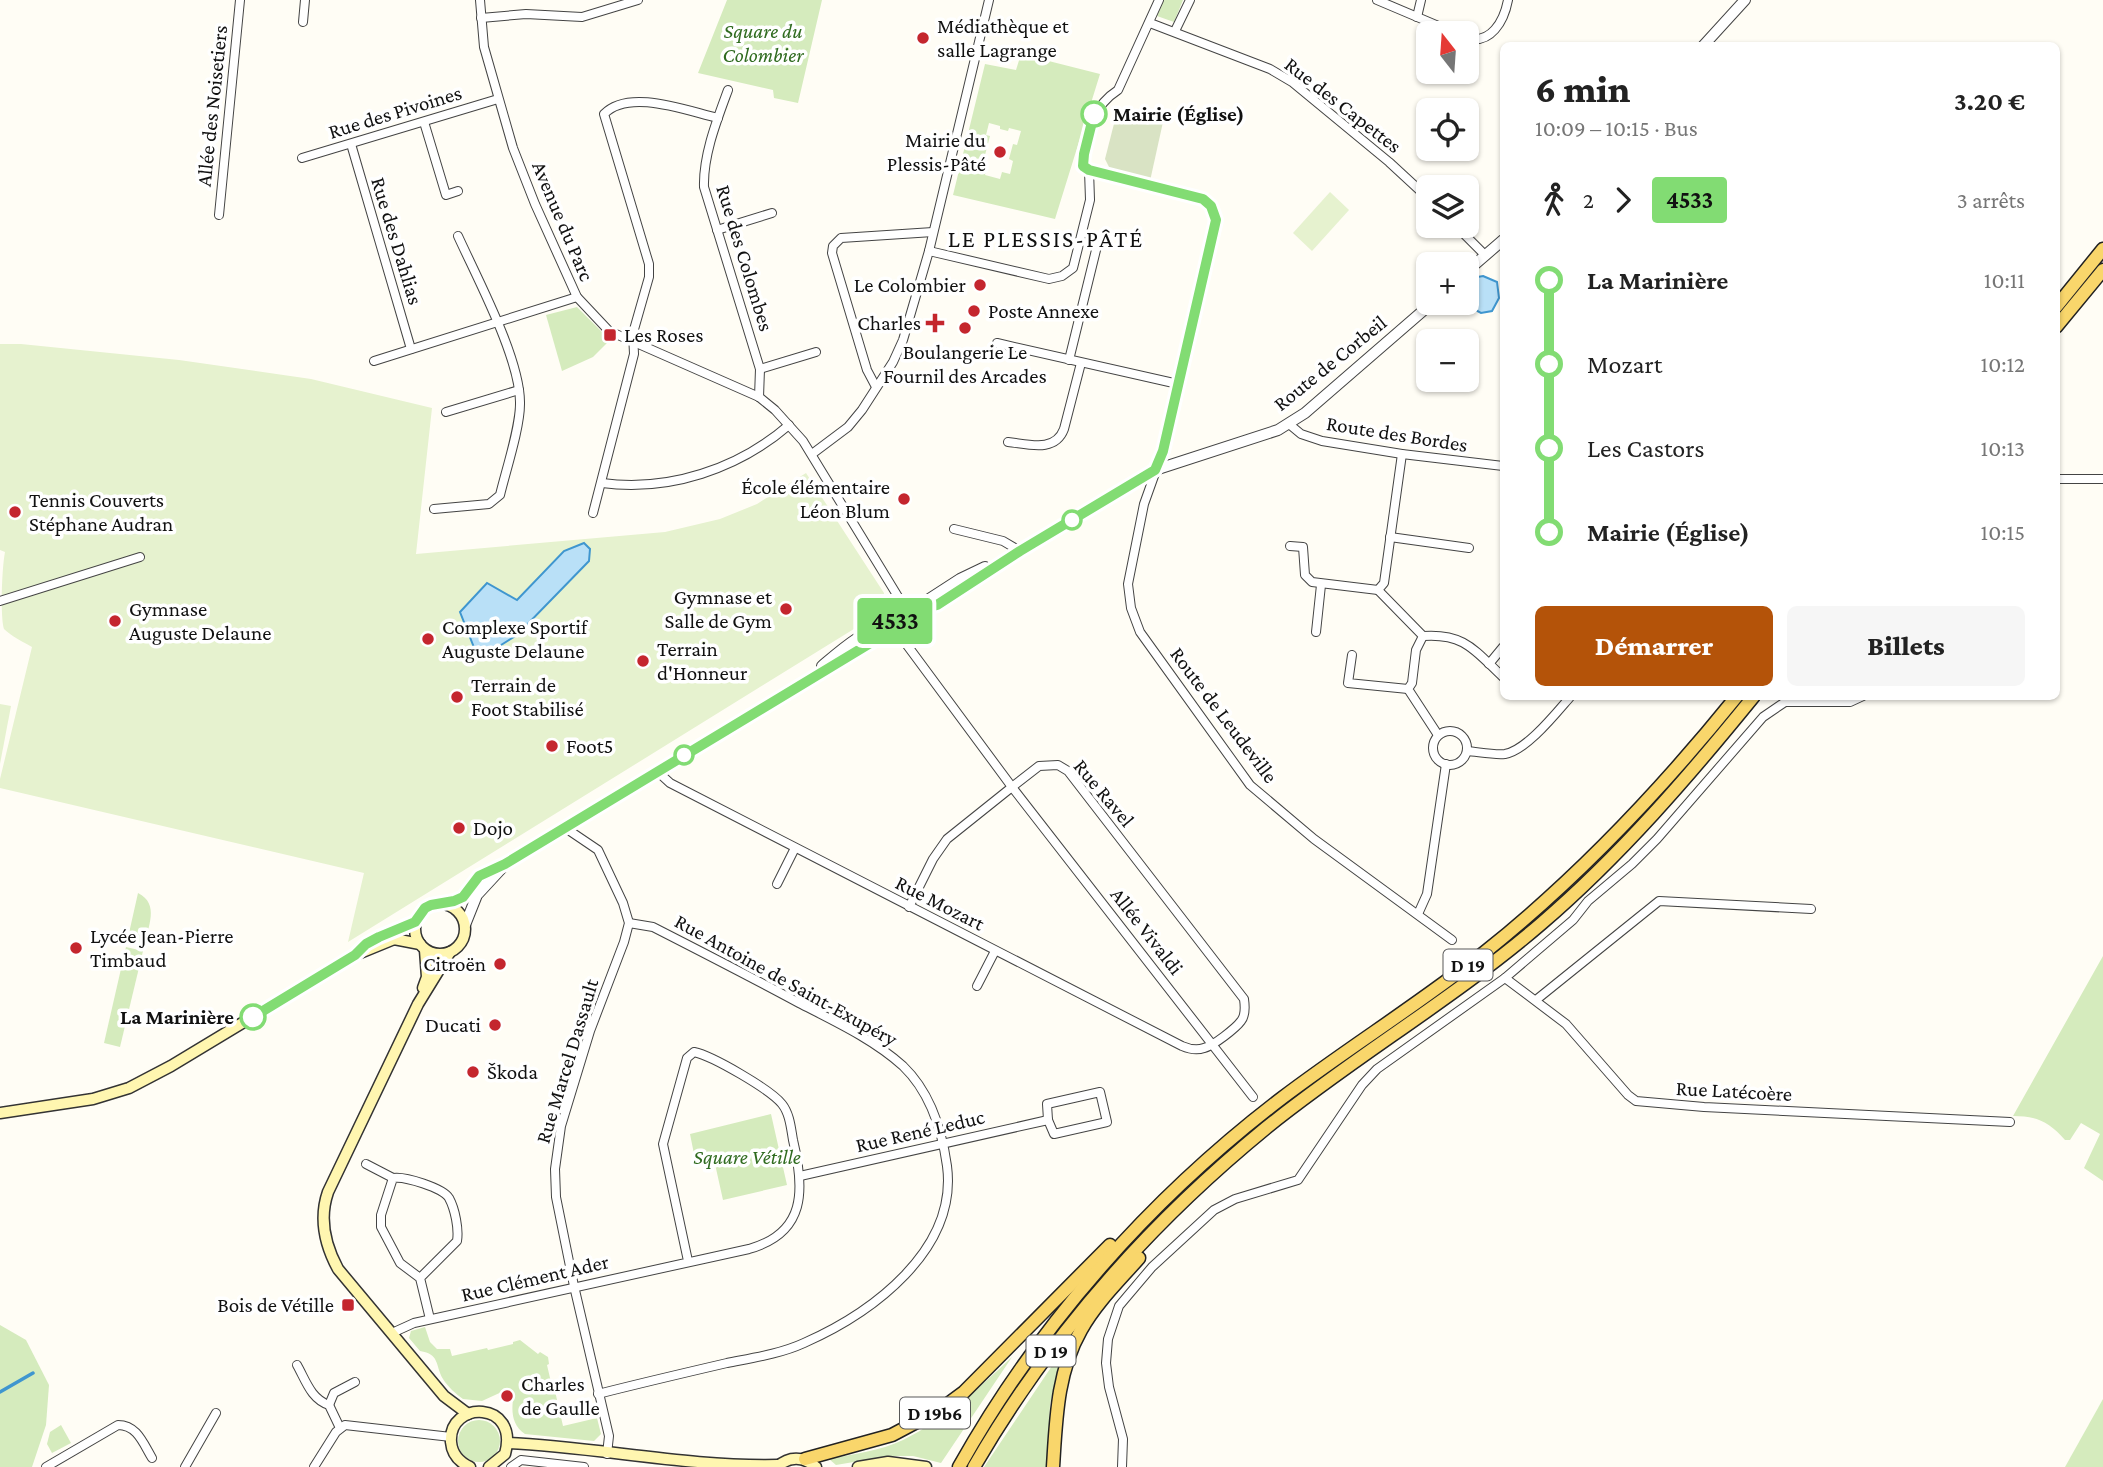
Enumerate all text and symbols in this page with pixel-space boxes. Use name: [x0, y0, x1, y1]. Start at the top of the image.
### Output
place label: Médiathèque et salle Lagrange: [937, 14, 1070, 62]
park label: Square du Colombier: [722, 19, 804, 67]
north arrow: [1416, 21, 1479, 84]
map controls: [1416, 21, 1479, 392]
street label: Allée des Noisetiers: [192, 24, 232, 188]
marker: Médiathèque et salle Lagrange: [915, 30, 931, 46]
street label: Rue des Capettes: [1280, 52, 1406, 158]
text: 6 min: [1535, 68, 1630, 110]
street label: Rue des Pivoines: [325, 80, 465, 144]
text: 3.20 €: [1954, 87, 2025, 116]
button: locate: [1416, 98, 1479, 161]
marker: Mairie (Église): [1081, 101, 1107, 127]
place label: Mairie (Église): [1113, 102, 1245, 126]
text: 10:09 – 10:15 · Bus: [1535, 115, 1698, 141]
place label: Mairie du Plessis-Pâté: [887, 128, 986, 176]
marker: Mairie du Plessis-Pâté: [992, 144, 1008, 160]
street label: Avenue du Parc: [527, 158, 599, 285]
street label: Rue des Dahlias: [366, 174, 428, 308]
button: layers: [1416, 175, 1479, 238]
icon: walk: [1535, 181, 1573, 219]
icon: forward: [1604, 181, 1642, 219]
street label: Rue des Colombes: [711, 182, 779, 334]
text: 4533: [1666, 186, 1713, 213]
text: 2: [1583, 187, 1594, 213]
text: 3 arrêts: [1957, 187, 2025, 213]
district label: LE PLESSIS-PÂTÉ: [948, 225, 1144, 252]
button: +: [1416, 252, 1479, 315]
text: La Marinière: [1587, 266, 1728, 295]
text: 10:11: [1984, 267, 2025, 293]
place label: Le Colombier: [854, 273, 967, 297]
marker: Le Colombier: [972, 277, 988, 293]
place label: Poste Annexe: [988, 299, 1099, 323]
marker: Poste Annexe: [966, 303, 982, 319]
street label: Route de Corbeil: [1269, 310, 1391, 416]
place label: Charles: [857, 311, 921, 335]
marker: Charles: [927, 315, 943, 331]
marker: Boulangerie Le Fournil des Arcades: [957, 320, 973, 336]
place label: Les Roses: [624, 323, 703, 347]
marker: Les Roses: [602, 327, 618, 343]
button: −: [1416, 329, 1479, 392]
place label: Boulangerie Le Fournil des Arcades: [883, 340, 1047, 388]
text: Mozart: [1587, 350, 1662, 379]
text: 10:12: [1981, 351, 2025, 377]
street label: Route des Bordes: [1325, 411, 1469, 457]
text: Les Castors: [1587, 434, 1705, 463]
text: 10:13: [1981, 435, 2025, 461]
place label: École élémentaire Léon Blum: [741, 475, 890, 523]
place label: Tennis Couverts Stéphane Audran: [29, 488, 173, 536]
marker: École élémentaire Léon Blum: [896, 491, 912, 507]
marker: Tennis Couverts Stéphane Audran: [7, 504, 23, 520]
unlabelled marker: [1062, 510, 1082, 530]
text: Mairie (Église): [1587, 518, 1750, 547]
text: 10:15: [1981, 519, 2025, 545]
place label: Gymnase et Salle de Gym: [664, 585, 773, 633]
place label: Gymnase Auguste Delaune: [129, 597, 271, 645]
line badge: 4533: [846, 598, 944, 644]
marker: Gymnase et Salle de Gym: [778, 601, 794, 617]
button: Démarrer: [1535, 606, 1773, 686]
button: Billets: [1787, 606, 2025, 686]
text: 4533: [871, 607, 919, 634]
marker: Gymnase Auguste Delaune: [107, 613, 123, 629]
place label: Complexe Sportif Auguste Delaune: [442, 615, 589, 663]
marker: Complexe Sportif Auguste Delaune: [420, 631, 436, 647]
place label: Terrain d'Honneur: [657, 637, 748, 685]
street label: Route de Leudeville: [1165, 642, 1283, 788]
marker: Terrain d'Honneur: [635, 653, 651, 669]
place label: Terrain de Foot Stabilisé: [471, 673, 584, 721]
marker: Terrain de Foot Stabilisé: [449, 689, 465, 705]
place label: Foot5: [566, 734, 613, 758]
marker: Foot5: [544, 738, 560, 754]
unlabelled marker: [674, 745, 694, 765]
street label: Rue Ravel: [1069, 754, 1139, 832]
place label: Dojo: [473, 816, 513, 840]
marker: Dojo: [451, 820, 467, 836]
street label: Rue Mozart: [892, 870, 989, 936]
street label: Allée Vivaldi: [1106, 883, 1189, 980]
street label: Rue Antoine de Saint-Exupéry: [671, 909, 902, 1051]
place label: Lycée Jean-Pierre Timbaud: [90, 924, 234, 972]
marker: Lycée Jean-Pierre Timbaud: [68, 940, 84, 956]
road number: D 19: [1444, 950, 1492, 981]
place label: Citroën: [423, 952, 486, 976]
marker: Citroën: [492, 956, 508, 972]
street label: Rue Marcel Dassault: [531, 975, 604, 1146]
marker: La Marinière: [240, 1004, 266, 1030]
place label: La Marinière: [120, 1005, 234, 1029]
place label: Ducati: [425, 1013, 481, 1037]
marker: Ducati: [487, 1017, 503, 1033]
place label: Škoda: [487, 1060, 538, 1084]
marker: Škoda: [465, 1064, 481, 1080]
street label: Rue Latécoère: [1675, 1076, 1793, 1106]
street label: Rue René Leduc: [853, 1104, 987, 1157]
park label: Square Vétille: [693, 1145, 801, 1169]
street label: Rue Clément Ader: [459, 1249, 612, 1307]
place label: Bois de Vétille: [217, 1293, 334, 1317]
marker: Bois de Vétille: [340, 1297, 356, 1313]
road number: D 19: [1026, 1336, 1076, 1366]
place label: Charles de Gaulle: [521, 1372, 600, 1420]
marker: Charles de Gaulle: [499, 1388, 515, 1404]
road number: D 19b6: [900, 1398, 970, 1428]

